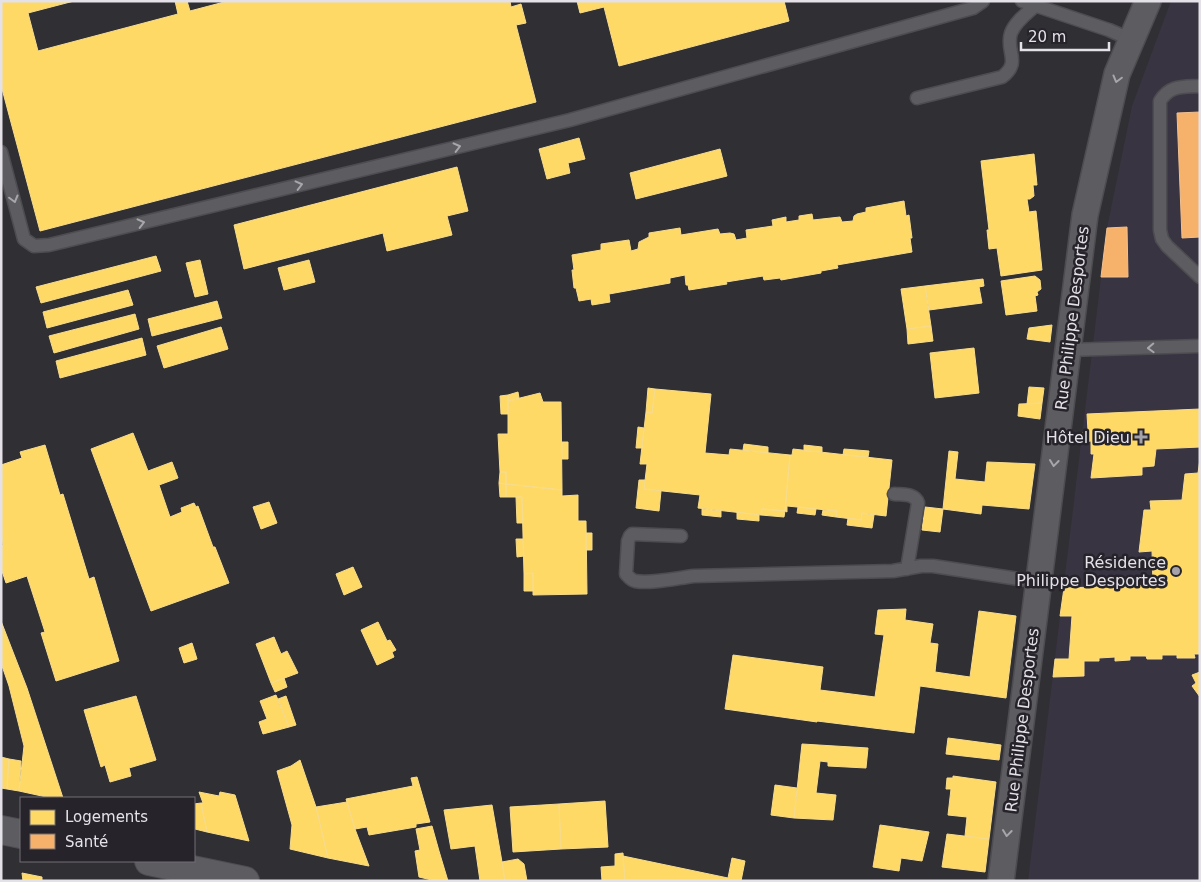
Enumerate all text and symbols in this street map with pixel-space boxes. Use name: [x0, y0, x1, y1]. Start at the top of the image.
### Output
scale bar: [1021, 20, 1108, 52]
text: 20 m: [1028, 28, 1066, 46]
one-way arrow: [1112, 74, 1122, 82]
one-way arrow: [453, 142, 462, 153]
one-way arrow: [295, 180, 304, 191]
one-way arrow: [8, 195, 18, 203]
one-way arrow: [137, 218, 146, 229]
street label: Rue Philippe Desportes: [1051, 225, 1093, 411]
one-way arrow: [1147, 343, 1155, 354]
place label: Hôtel Dieu: [1046, 428, 1130, 447]
marker: Hôtel Dieu: [1134, 430, 1148, 444]
one-way arrow: [1049, 459, 1059, 468]
place label: Résidence Philippe Desportes: [1016, 553, 1166, 590]
marker: Résidence Philippe Desportes: [1170, 565, 1182, 577]
street label: Rue Philippe Desportes: [1001, 627, 1043, 813]
legend: [20, 797, 195, 862]
text: Logements: [65, 808, 148, 826]
one-way arrow: [1003, 829, 1013, 837]
text: Santé: [65, 833, 108, 851]

